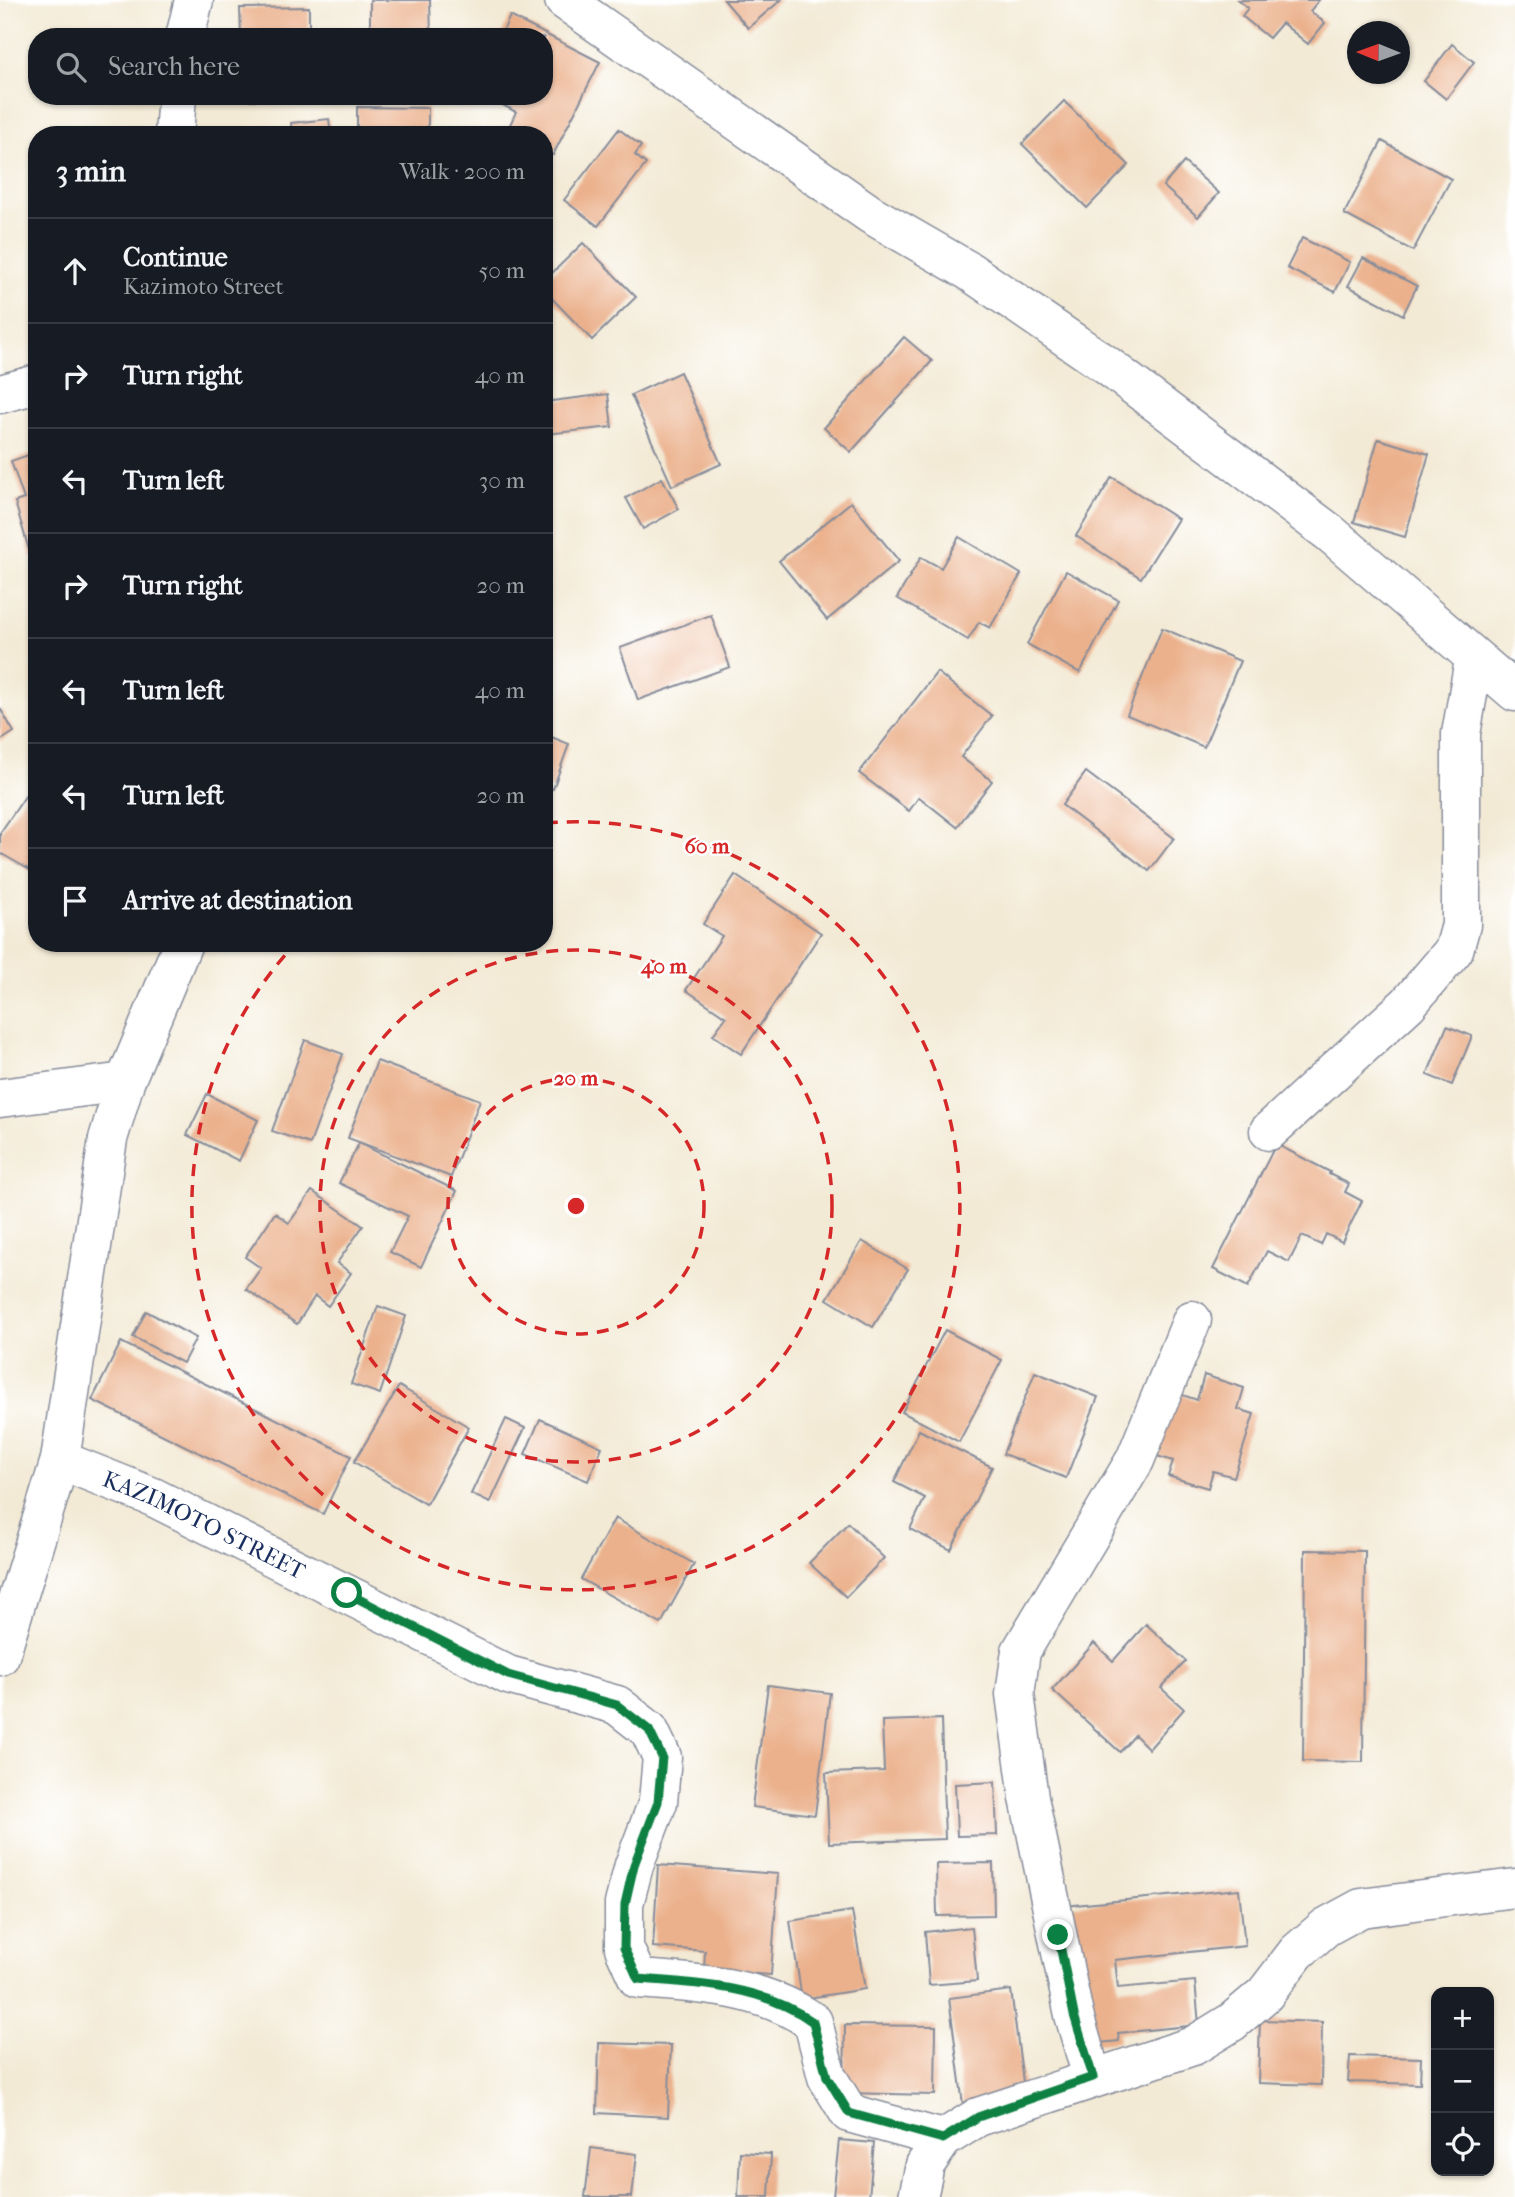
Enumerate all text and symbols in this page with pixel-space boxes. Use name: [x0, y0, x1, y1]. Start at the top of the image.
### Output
north arrow: [1347, 21, 1410, 84]
search box: [28, 28, 553, 105]
icon: search: [52, 48, 90, 86]
text: Search here: [108, 51, 240, 82]
text: 3 min: [56, 154, 126, 189]
text: Walk · 200 m: [399, 158, 525, 185]
text: Continue: [123, 242, 228, 273]
icon: ahead: [56, 252, 94, 290]
text: 50 m: [478, 257, 525, 284]
text: Kazimoto Street: [123, 273, 284, 300]
icon: right: [56, 357, 94, 395]
text: Turn right: [123, 360, 243, 391]
text: 40 m: [475, 362, 525, 389]
icon: left: [56, 462, 94, 500]
text: Turn left: [123, 465, 224, 496]
text: 30 m: [479, 467, 525, 494]
icon: right: [56, 567, 94, 605]
text: Turn right: [123, 570, 243, 601]
text: 20 m: [476, 572, 525, 599]
icon: left: [56, 672, 94, 710]
text: Turn left: [123, 675, 224, 706]
text: 40 m: [475, 677, 525, 704]
icon: left: [56, 777, 94, 815]
text: Turn left: [123, 780, 224, 811]
text: 20 m: [476, 782, 525, 809]
text: 60 m: [685, 834, 730, 858]
icon: arrive: [56, 882, 94, 920]
text: Arrive at destination: [123, 885, 353, 916]
text: 40 m: [640, 954, 688, 979]
text: 20 m: [554, 1066, 599, 1090]
centre of rings: [564, 1194, 588, 1218]
street label: KAZIMOTO STREET: [99, 1465, 310, 1585]
route start: [331, 1577, 362, 1608]
route end: [1042, 1919, 1073, 1950]
map controls: [1431, 1987, 1494, 2176]
button: +: [1431, 1987, 1494, 2050]
button: −: [1431, 2050, 1494, 2113]
button: locate: [1431, 2113, 1494, 2176]

